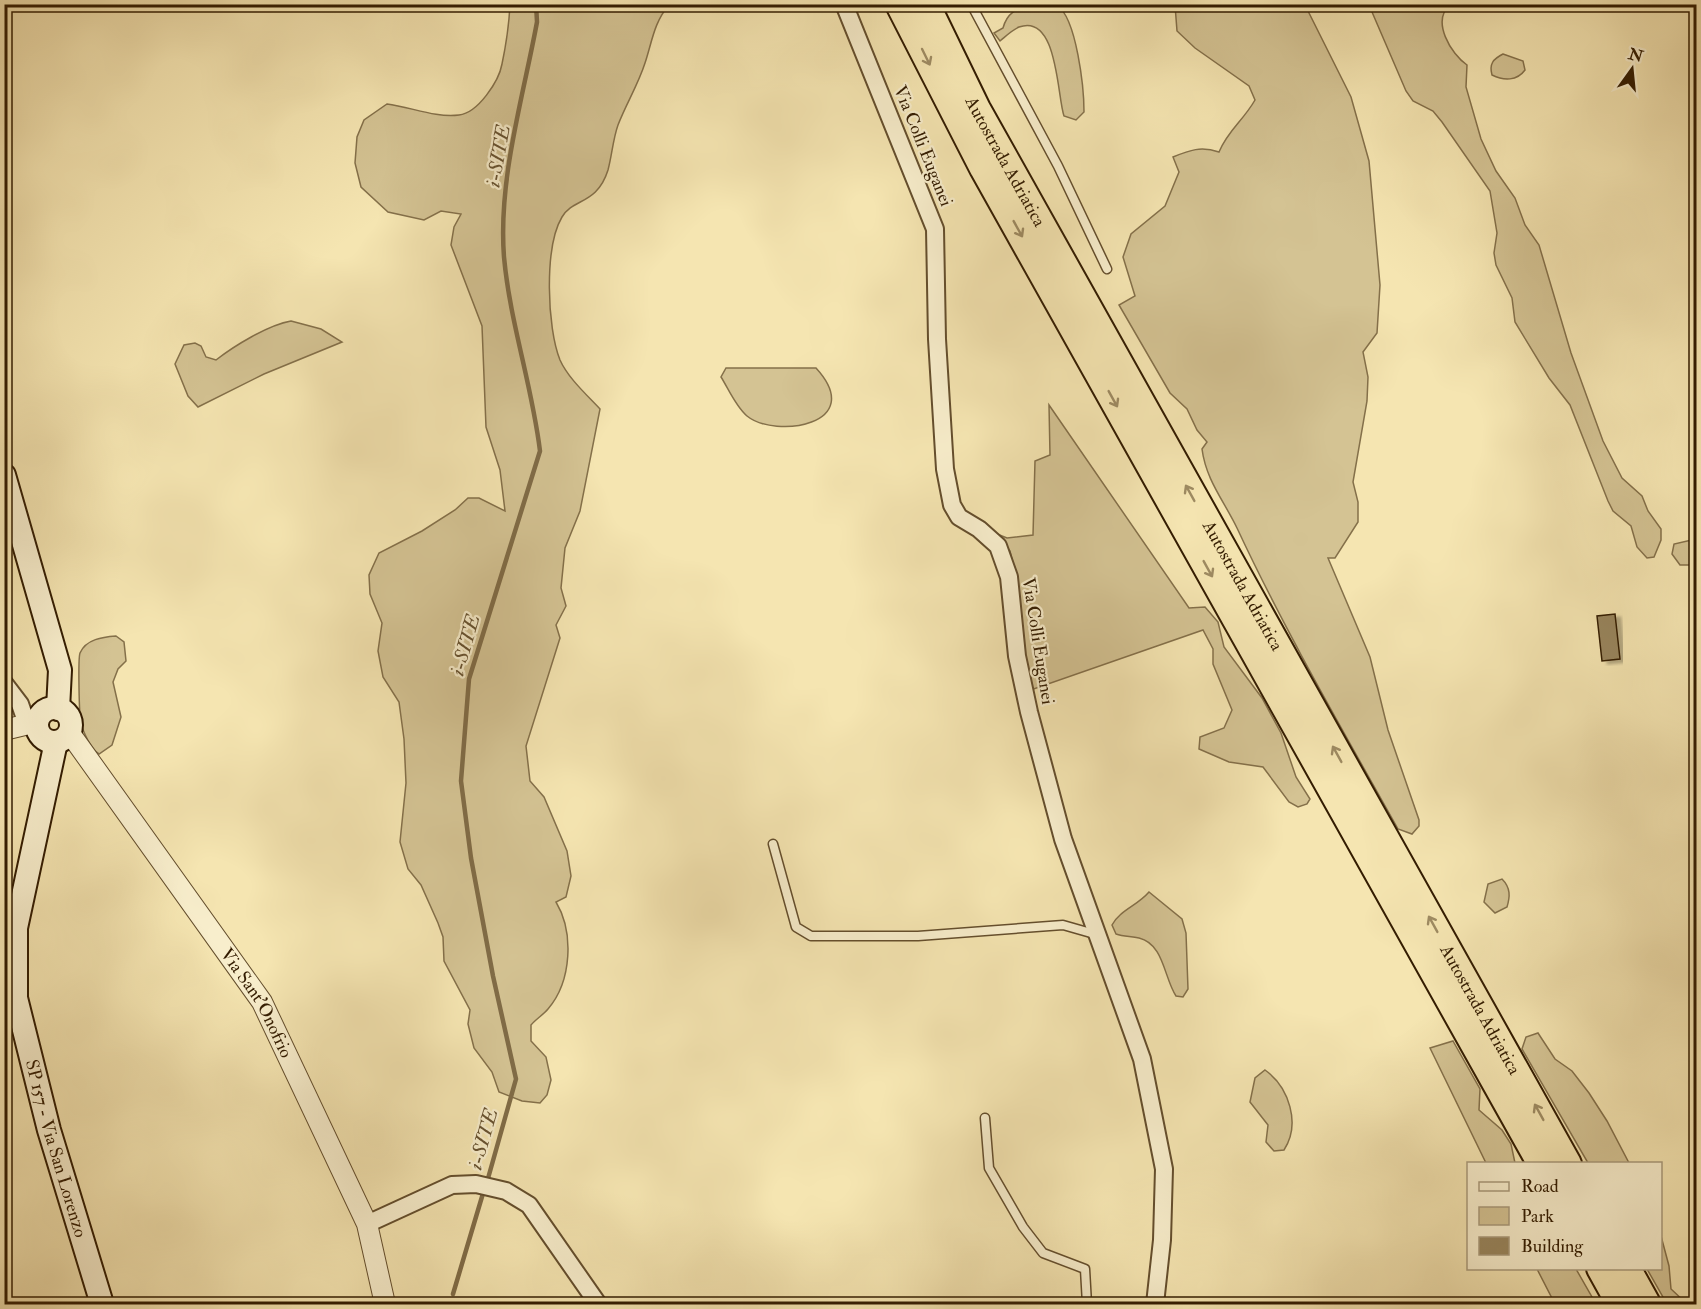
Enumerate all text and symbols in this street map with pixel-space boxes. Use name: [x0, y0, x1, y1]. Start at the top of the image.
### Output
north arrow: [1602, 39, 1662, 99]
text: N: [1625, 44, 1646, 67]
one-way arrow: [920, 48, 932, 66]
street label: Via Colli Euganei: [888, 82, 958, 210]
street label: Autostrada Adriatica: [960, 92, 1051, 231]
water label: i-SITE: [480, 123, 516, 189]
one-way arrow: [1012, 220, 1024, 237]
one-way arrow: [1108, 390, 1119, 408]
one-way arrow: [1184, 484, 1196, 501]
street label: Autostrada Adriatica: [1197, 516, 1289, 655]
one-way arrow: [1203, 560, 1214, 578]
street label: Via Colli Euganei: [1017, 576, 1059, 706]
water label: i-SITE: [444, 611, 486, 678]
one-way arrow: [1331, 746, 1343, 763]
one-way arrow: [1426, 916, 1438, 933]
street label: Autostrada Adriatica: [1434, 940, 1526, 1079]
street label: Via Sant'Onofrio: [215, 943, 298, 1062]
street label: SP 157 - Via San Lorenzo: [20, 1057, 93, 1240]
one-way arrow: [1533, 1104, 1544, 1122]
water label: i-SITE: [462, 1105, 504, 1172]
legend: [1467, 1162, 1662, 1270]
text: Road: [1521, 1175, 1559, 1198]
text: Park: [1521, 1205, 1554, 1228]
text: Building: [1521, 1235, 1584, 1258]

